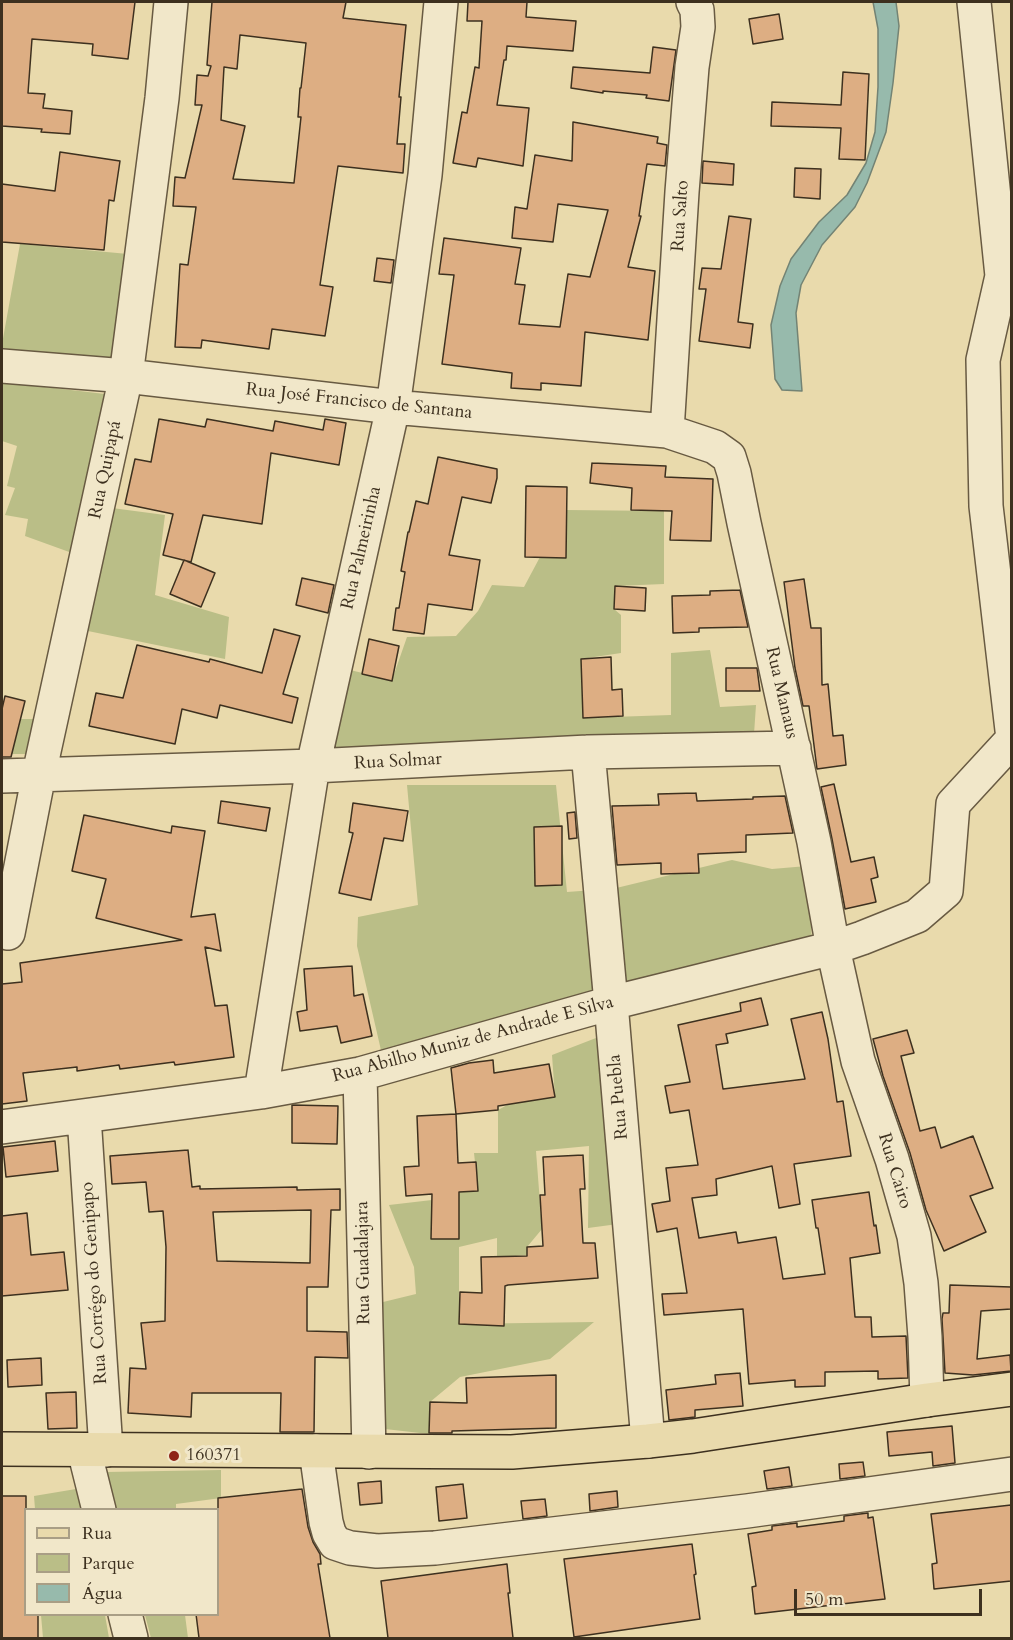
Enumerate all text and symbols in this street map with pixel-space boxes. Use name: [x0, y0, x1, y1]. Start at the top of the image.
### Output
street label: Rua Salto: [668, 179, 694, 253]
street label: Rua José Francisco de Santana: [245, 379, 473, 425]
street label: Rua Quipapá: [85, 419, 127, 521]
street label: Rua Palmeirinha: [337, 484, 387, 612]
street label: Rua Manaus: [760, 645, 802, 741]
street label: Rua Solmar: [354, 749, 442, 775]
street label: Rua Abilho Muniz de Andrade E Silva: [330, 992, 616, 1088]
street label: Rua Puebla: [605, 1053, 633, 1141]
street label: Rua Cairo: [872, 1131, 916, 1211]
street label: Rua Corrégo do Genipapo: [77, 1181, 113, 1385]
street label: Rua Guadalajara: [352, 1201, 376, 1325]
place label: 160371: [186, 1445, 241, 1467]
marker: 160371: [167, 1449, 181, 1463]
legend: [24, 1508, 219, 1616]
text: Rua: [82, 1521, 112, 1546]
text: Parque: [82, 1551, 135, 1576]
scale bar: [797, 1577, 984, 1615]
text: Água: [82, 1581, 123, 1606]
text: 50 m: [805, 1587, 844, 1612]

